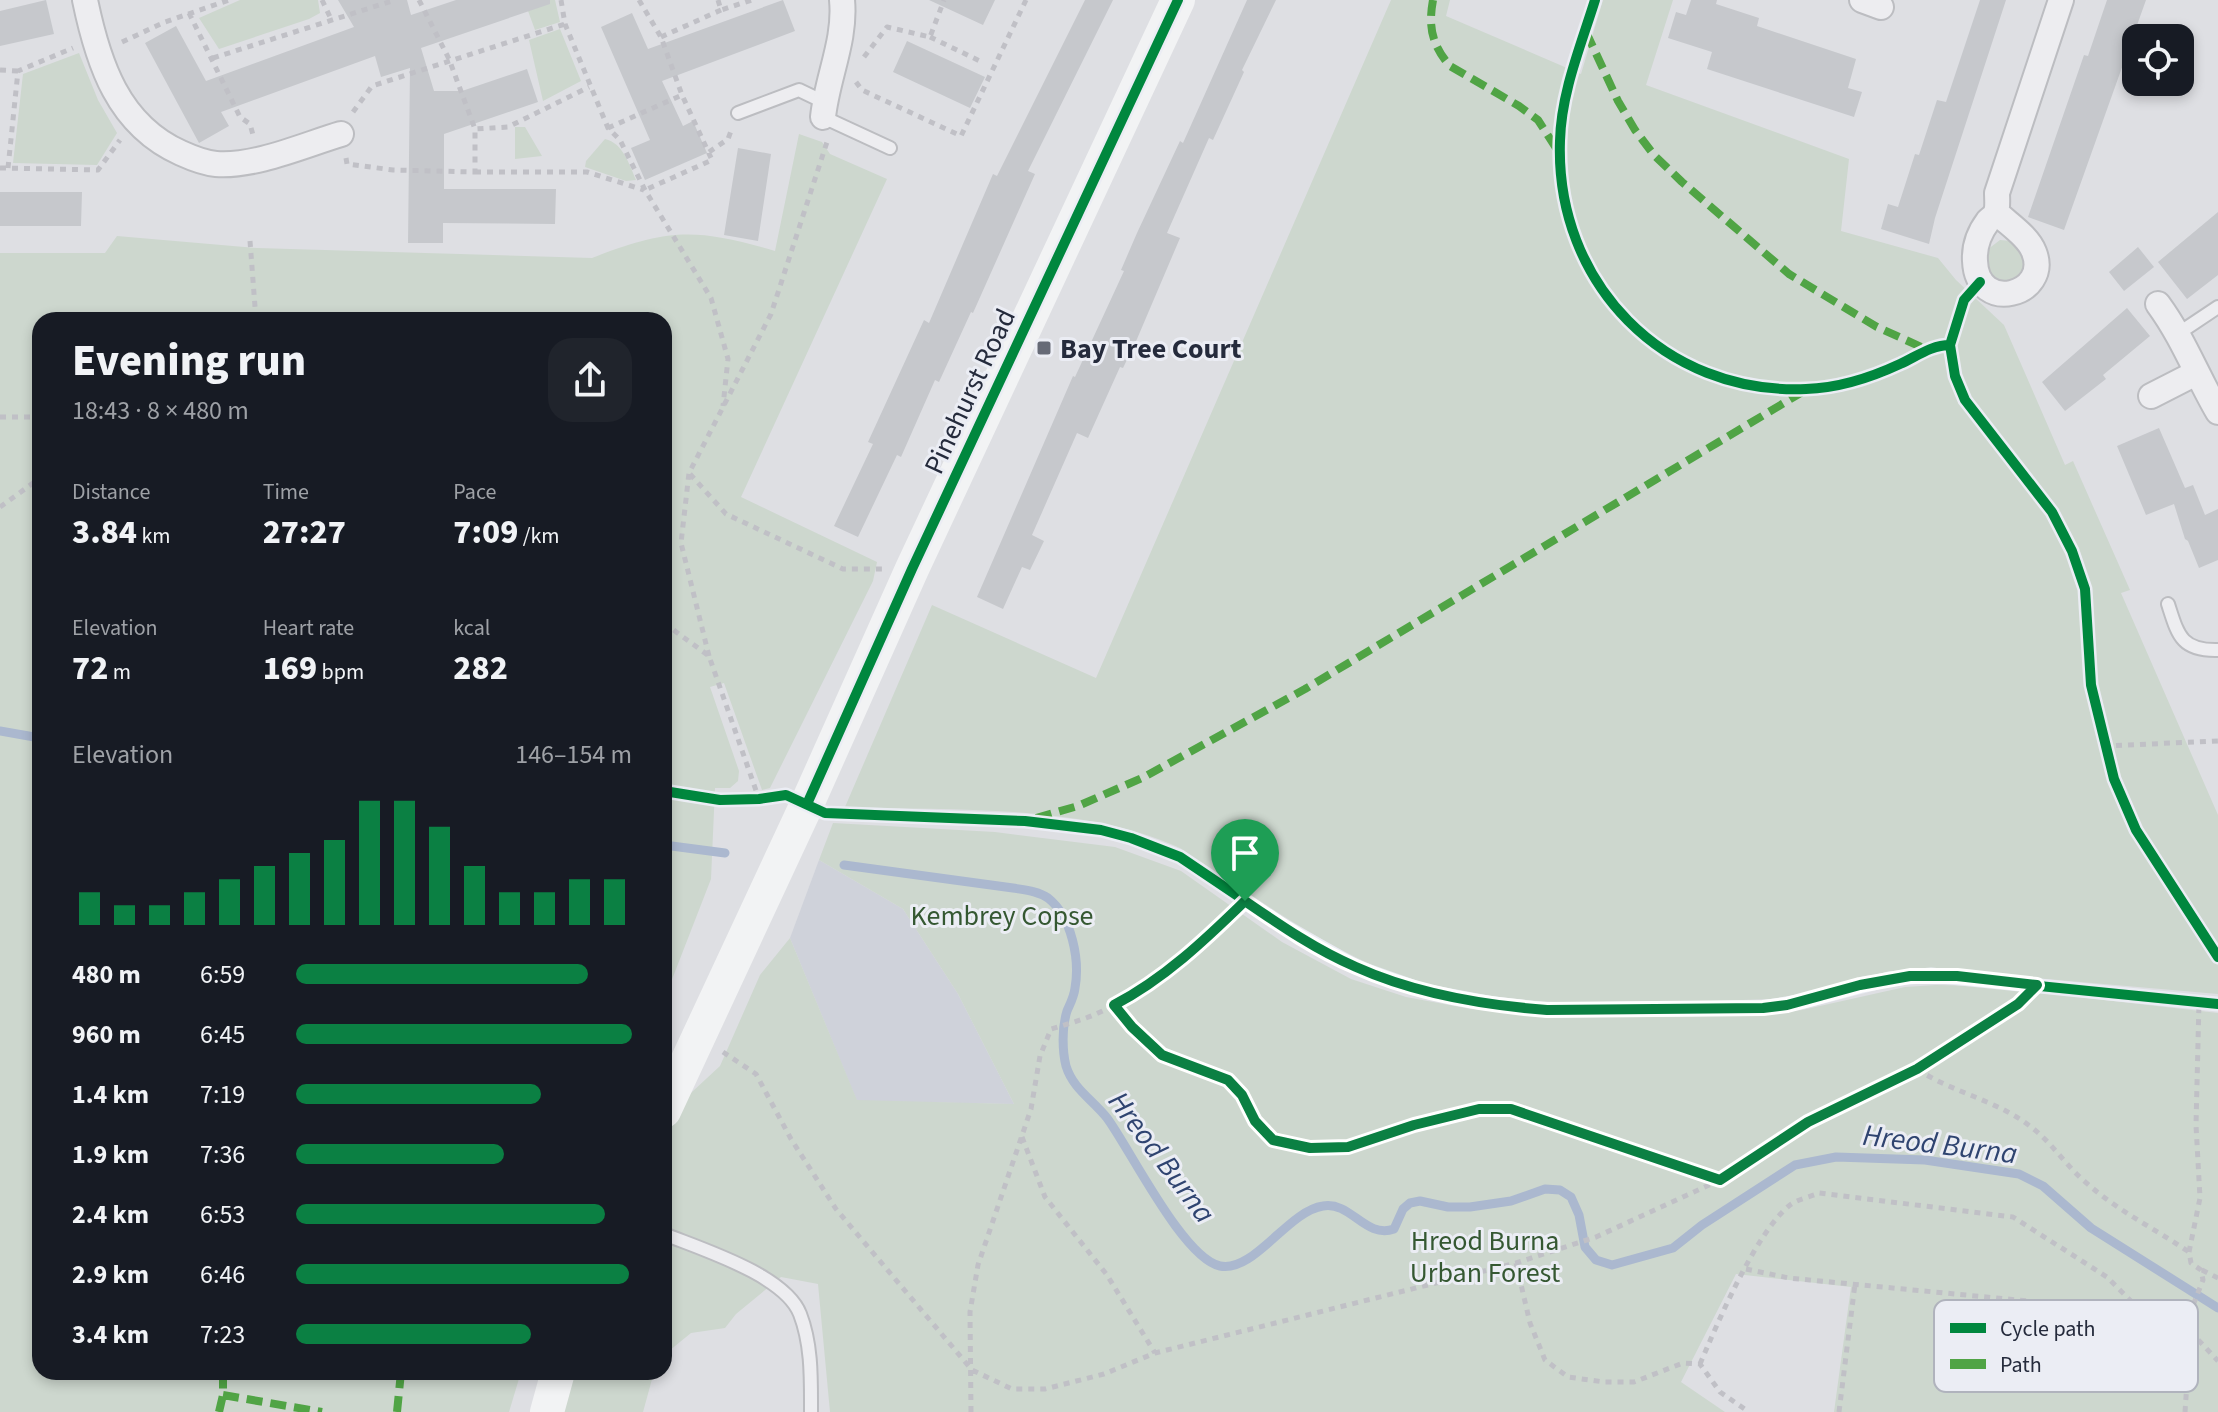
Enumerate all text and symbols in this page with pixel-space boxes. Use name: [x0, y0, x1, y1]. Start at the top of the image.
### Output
map controls: [2122, 24, 2194, 96]
button: locate: [2122, 24, 2194, 96]
street label: Pinehurst Road: [914, 302, 1026, 481]
place label: Bay Tree Court: [1060, 329, 1242, 369]
text: Evening run: [72, 330, 306, 393]
button: share: [548, 338, 632, 422]
marker: Bay Tree Court: [1035, 339, 1053, 357]
text: 18:43 · 8 × 480 m: [72, 392, 249, 429]
text: Distance: [72, 476, 150, 508]
text: Time: [263, 476, 309, 508]
text: Pace: [453, 476, 496, 508]
text: 3.84: [72, 508, 137, 557]
text: 27:27: [263, 508, 346, 557]
text: 7:09: [453, 508, 518, 557]
text: km: [137, 520, 171, 552]
text: /km: [518, 520, 560, 552]
text: Elevation: [72, 612, 158, 644]
text: Heart rate: [263, 612, 354, 644]
text: kcal: [453, 612, 490, 644]
text: 72: [72, 644, 108, 693]
text: 169: [263, 644, 317, 693]
text: 282: [453, 644, 508, 693]
text: m: [108, 656, 131, 688]
text: bpm: [317, 656, 364, 688]
text: Elevation: [72, 736, 173, 773]
text: 146–154 m: [515, 736, 632, 773]
pin: [1211, 819, 1279, 901]
icon: arrive: [1223, 831, 1267, 875]
park label: Kembrey Copse: [911, 896, 1094, 936]
text: 480 m: [72, 956, 141, 993]
text: 6:59: [200, 956, 245, 993]
text: 960 m: [72, 1016, 141, 1053]
text: 6:45: [200, 1016, 245, 1053]
text: 1.4 km: [72, 1076, 149, 1113]
text: 7:19: [200, 1076, 245, 1113]
water label: Hreod Burna: [1098, 1082, 1226, 1232]
water label: Hreod Burna: [1860, 1114, 2020, 1175]
text: 1.9 km: [72, 1136, 149, 1173]
text: 7:36: [200, 1136, 245, 1173]
text: 2.4 km: [72, 1196, 149, 1233]
text: 6:53: [200, 1196, 245, 1233]
park label: Hreod Burna Urban Forest: [1410, 1221, 1561, 1293]
text: 2.9 km: [72, 1256, 149, 1293]
text: 6:46: [200, 1256, 245, 1293]
legend: [1934, 1300, 2198, 1392]
text: Cycle path: [2000, 1313, 2096, 1345]
text: 3.4 km: [72, 1316, 149, 1353]
text: 7:23: [200, 1316, 245, 1353]
text: Path: [2000, 1349, 2042, 1381]

